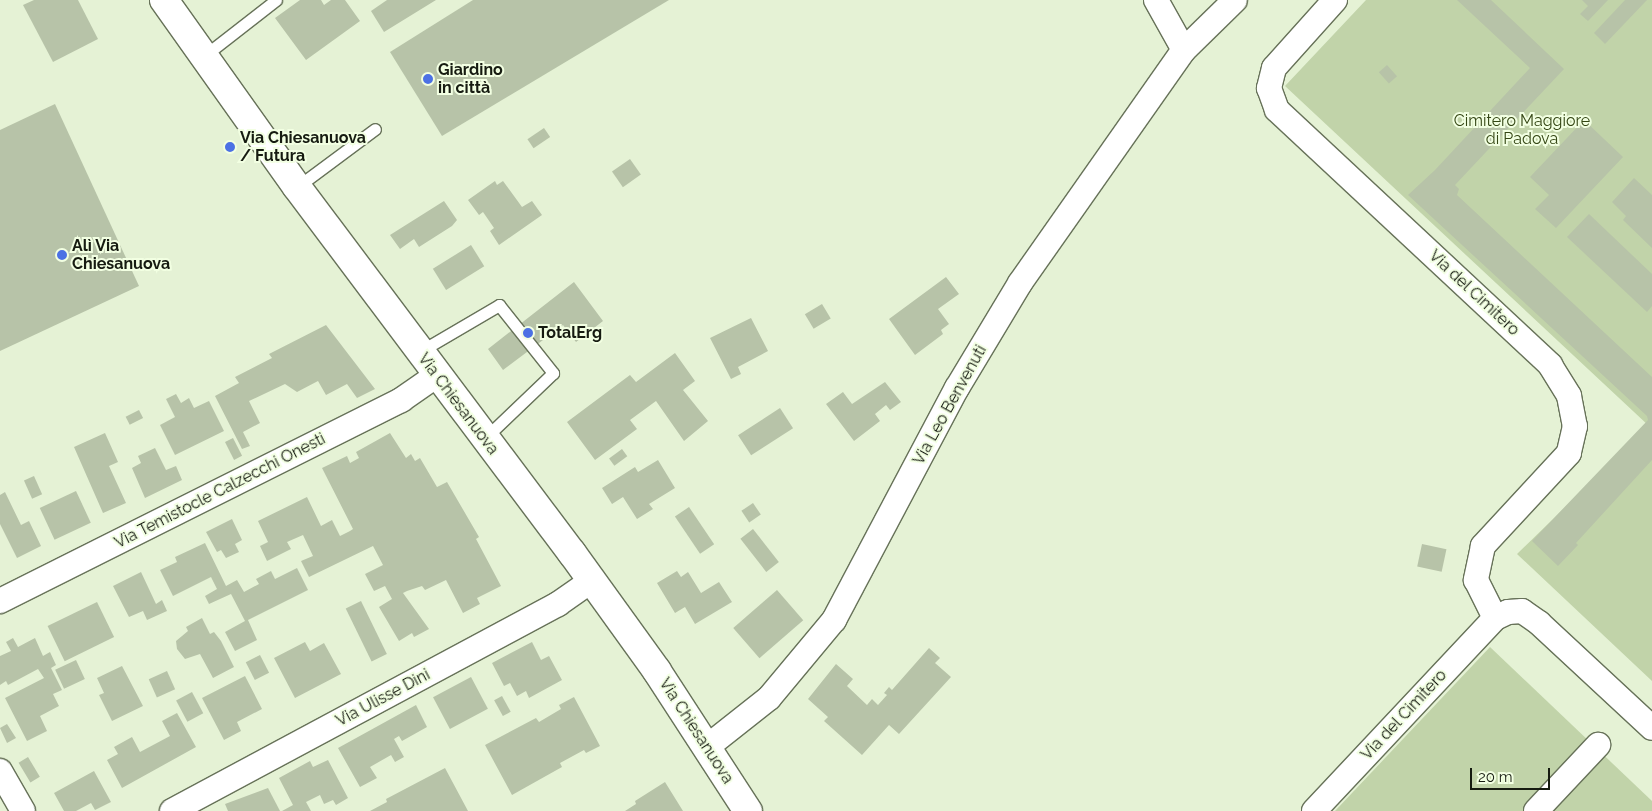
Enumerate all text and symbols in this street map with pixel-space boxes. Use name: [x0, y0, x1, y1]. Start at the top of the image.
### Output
place label: Giardino in città: [438, 60, 503, 98]
marker: Giardino in città: [422, 73, 434, 85]
park label: Cimitero Maggiore di Padova: [1454, 111, 1590, 149]
place label: Via Chiesanuova / Futura: [240, 128, 366, 166]
marker: Via Chiesanuova / Futura: [224, 141, 236, 153]
place label: Alì Via Chiesanuova: [72, 236, 170, 274]
street label: Via del Cimitero: [1425, 246, 1523, 340]
marker: Alì Via Chiesanuova: [56, 249, 68, 261]
place label: TotalErg: [538, 323, 602, 343]
marker: TotalErg: [522, 327, 534, 339]
street label: Via Leo Benvenuti: [909, 342, 991, 468]
street label: Via Chiesanuova: [414, 350, 502, 458]
street label: Via Temistocle Calzecchi Onesti: [111, 429, 329, 553]
street label: Via Ulisse Dini: [333, 665, 433, 731]
street label: Via del Cimitero: [1357, 666, 1451, 764]
street label: Via Chiesanuova: [655, 675, 737, 787]
scale bar: [1472, 758, 1552, 790]
text: 20 m: [1478, 768, 1513, 786]

